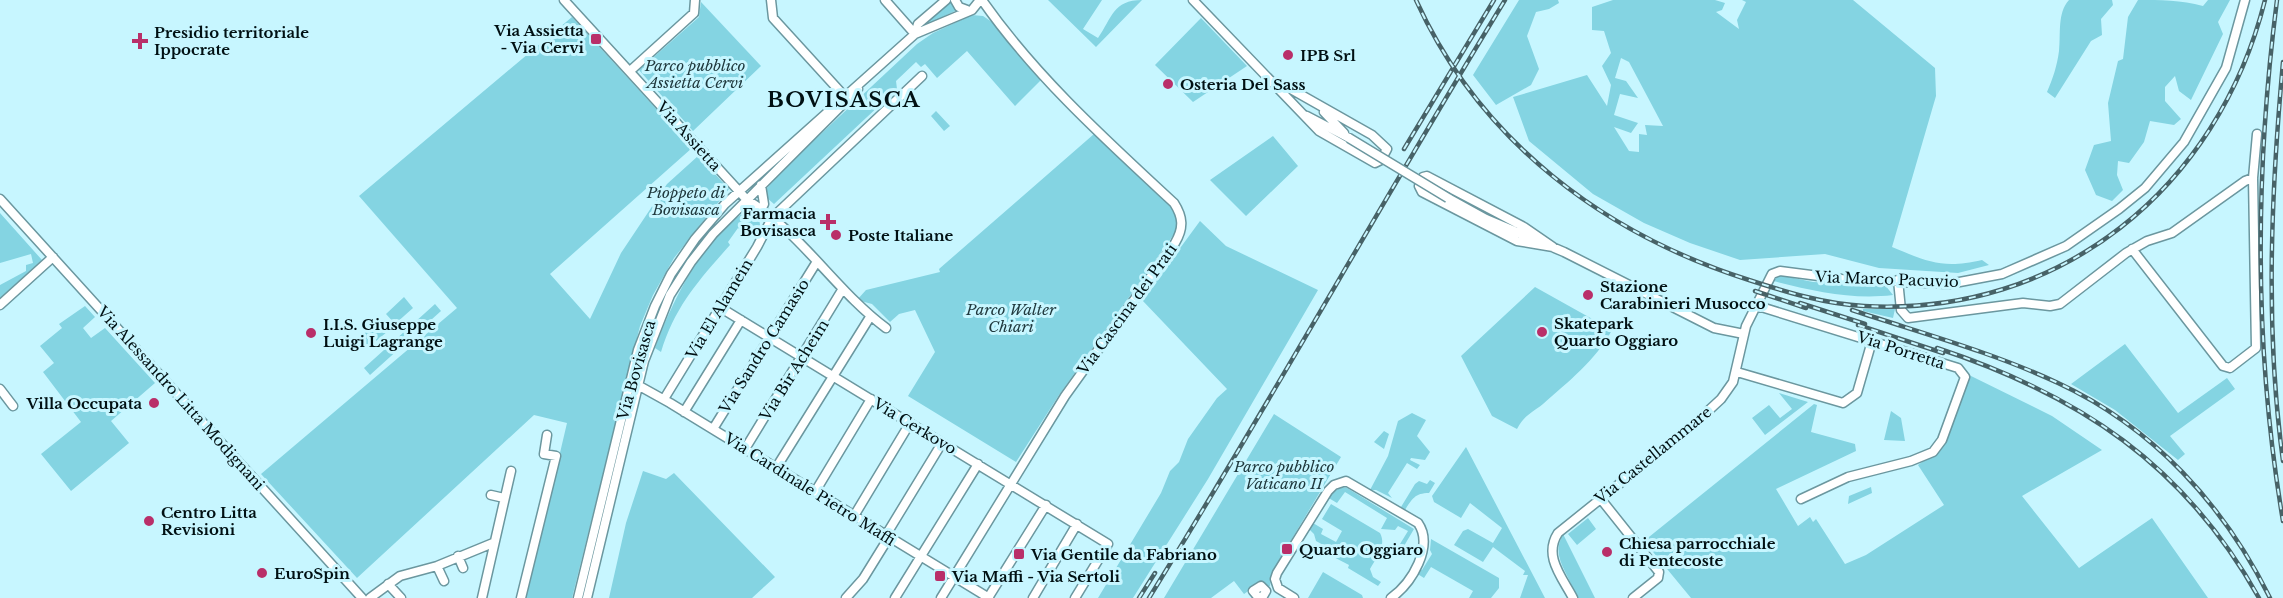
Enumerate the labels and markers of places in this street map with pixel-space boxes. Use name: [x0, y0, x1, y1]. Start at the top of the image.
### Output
place label: Via Assietta - Via Cervi: [493, 21, 585, 57]
place label: Presidio territoriale Ippocrate: [154, 23, 309, 59]
marker: Presidio territoriale Ippocrate: [131, 32, 149, 50]
marker: Via Assietta - Via Cervi: [589, 32, 603, 46]
place label: IPB Srl: [1300, 46, 1357, 65]
marker: IPB Srl: [1281, 48, 1295, 62]
place label: Osteria Del Sass: [1180, 75, 1305, 94]
marker: Osteria Del Sass: [1161, 77, 1175, 91]
place label: Farmacia Bovisasca: [740, 204, 816, 240]
marker: Farmacia Bovisasca: [821, 215, 835, 229]
place label: Poste Italiane: [848, 226, 954, 245]
marker: Poste Italiane: [829, 228, 843, 242]
place label: Stazione Carabinieri Musocco: [1600, 277, 1766, 313]
marker: Stazione Carabinieri Musocco: [1581, 288, 1595, 302]
place label: Skatepark Quarto Oggiaro: [1554, 314, 1678, 350]
place label: I.I.S. Giuseppe Luigi Lagrange: [323, 315, 443, 351]
marker: Skatepark Quarto Oggiaro: [1535, 325, 1549, 339]
marker: I.I.S. Giuseppe Luigi Lagrange: [304, 326, 318, 340]
place label: Villa Occupata: [25, 394, 142, 413]
marker: Villa Occupata: [147, 396, 161, 410]
place label: Centro Litta Revisioni: [161, 503, 257, 539]
marker: Centro Litta Revisioni: [142, 514, 156, 528]
place label: Chiesa parrocchiale di Pentecoste: [1619, 534, 1776, 570]
place label: Quarto Oggiaro: [1299, 540, 1423, 559]
marker: Quarto Oggiaro: [1280, 542, 1294, 556]
place label: Via Gentile da Fabriano: [1030, 545, 1217, 564]
marker: Chiesa parrocchiale di Pentecoste: [1600, 545, 1614, 559]
marker: Via Gentile da Fabriano: [1012, 547, 1026, 561]
place label: EuroSpin: [274, 564, 350, 583]
marker: EuroSpin: [255, 566, 269, 580]
place label: Via Maffi - Via Sertoli: [951, 567, 1121, 586]
marker: Via Maffi - Via Sertoli: [933, 569, 947, 583]

